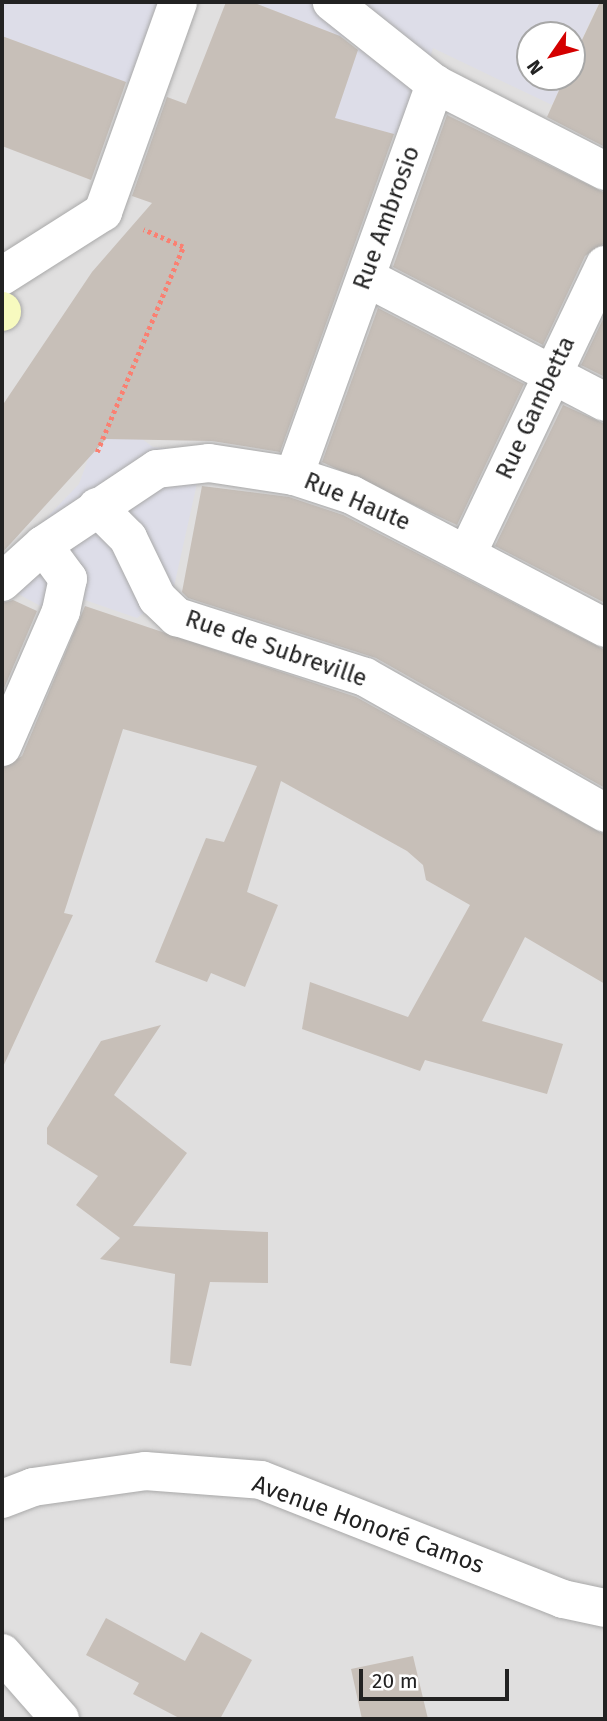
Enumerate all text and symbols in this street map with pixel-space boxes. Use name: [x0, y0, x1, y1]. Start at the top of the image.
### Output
north arrow: [516, 21, 586, 91]
text: N: [522, 55, 548, 79]
street label: Rue Ambrosio: [348, 142, 426, 294]
street label: Rue Gambetta: [490, 332, 582, 484]
street label: Rue Haute: [300, 467, 414, 537]
street label: Rue de Subreville: [181, 604, 371, 694]
street label: Avenue Honoré Camos: [248, 1470, 488, 1580]
scale bar: [362, 1654, 512, 1698]
text: 20 m: [372, 1668, 418, 1694]

